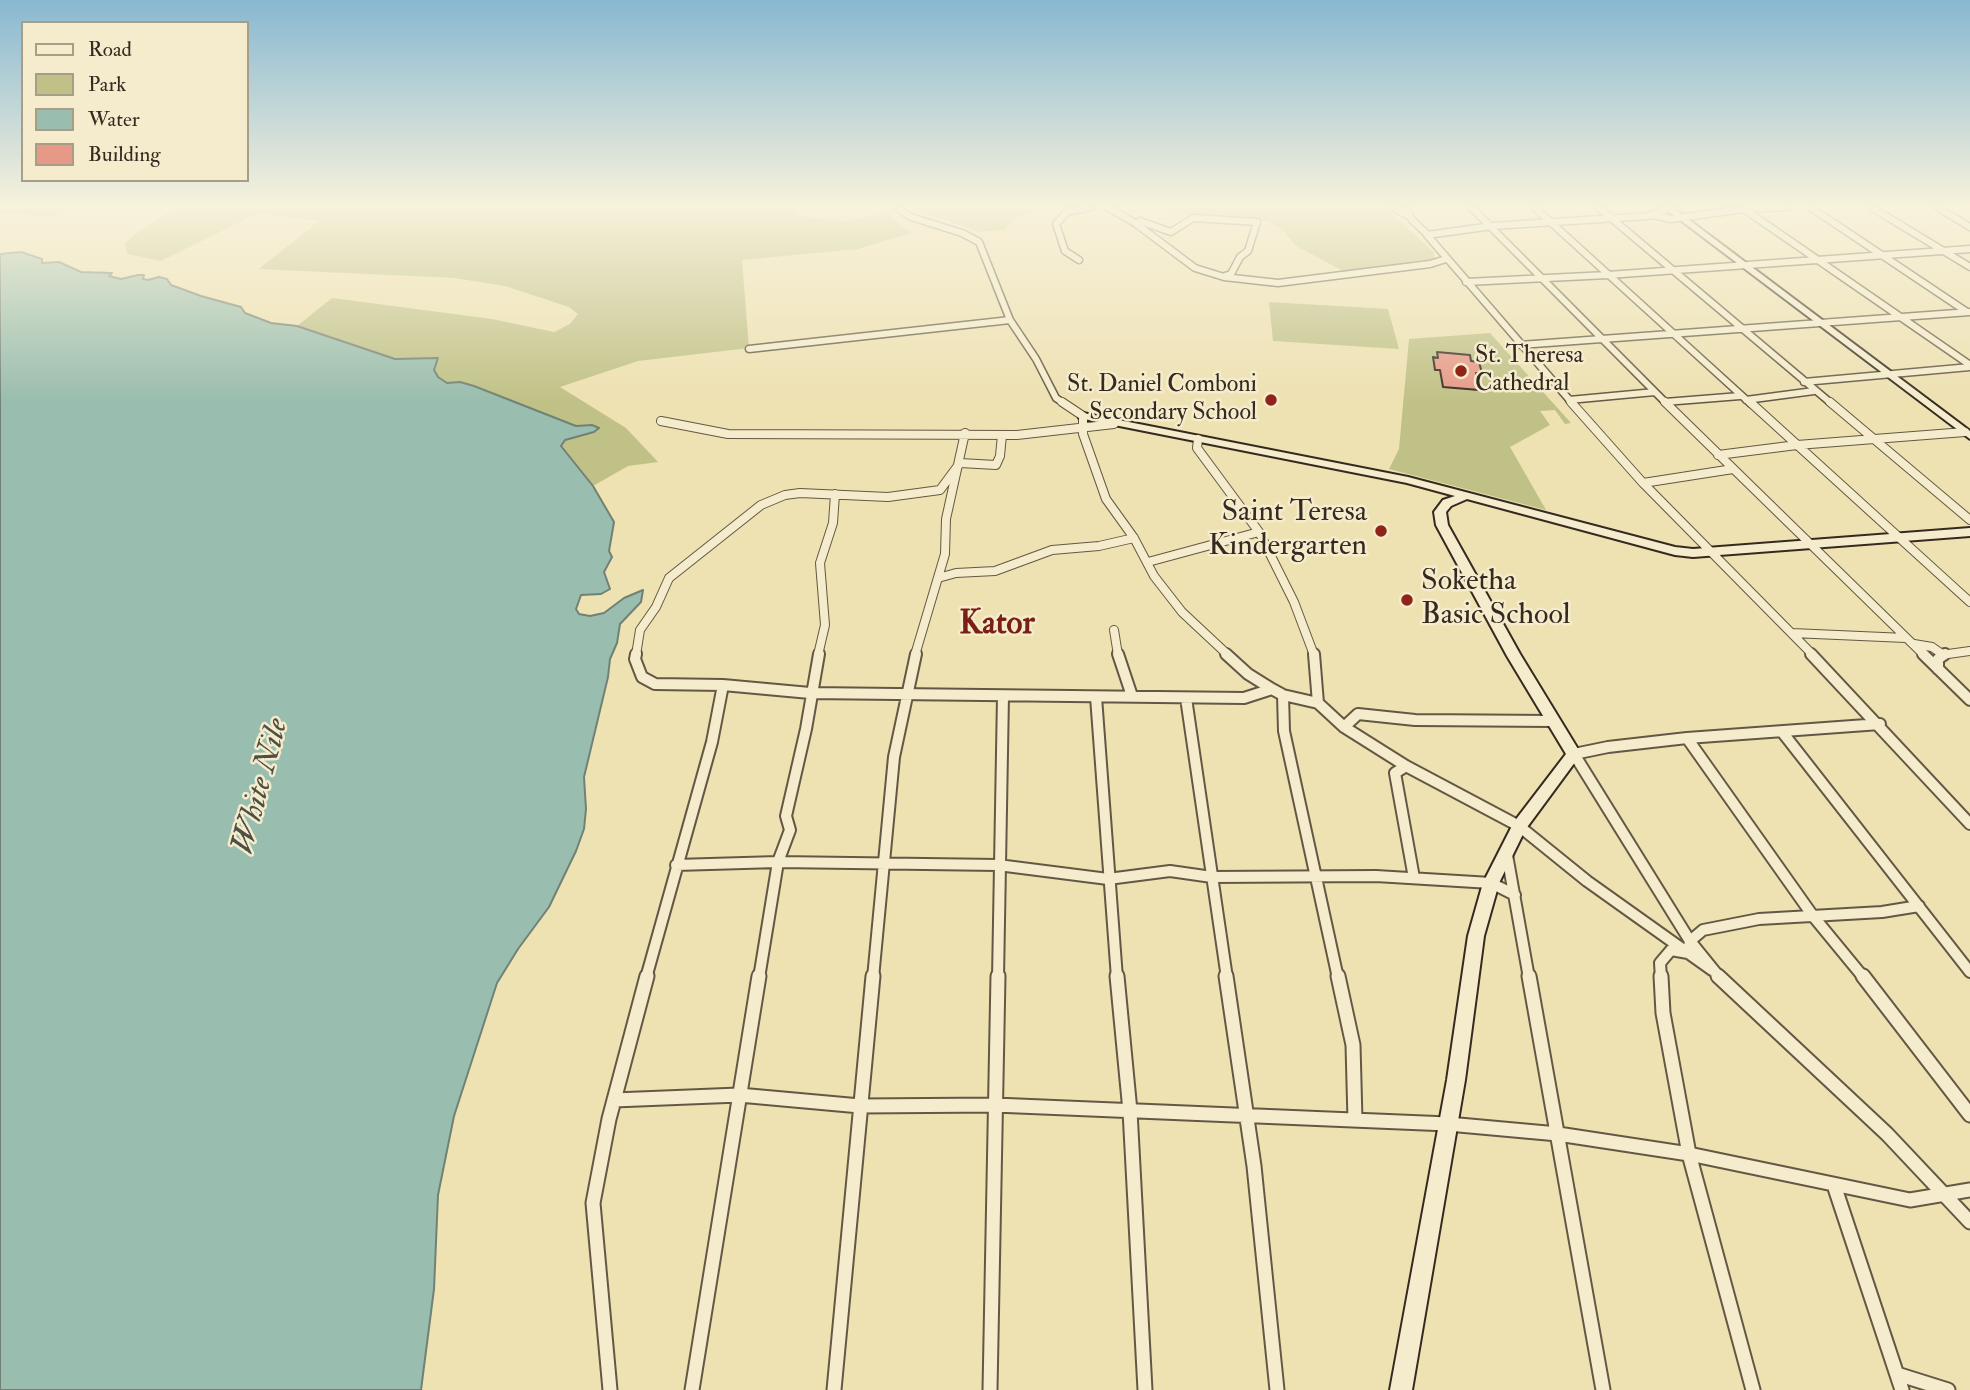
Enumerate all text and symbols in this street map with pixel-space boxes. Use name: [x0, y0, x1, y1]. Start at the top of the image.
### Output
legend: [21, 21, 248, 182]
text: Road: [88, 36, 132, 63]
text: Park: [88, 71, 126, 98]
text: Water: [88, 106, 140, 133]
text: Building: [88, 141, 161, 168]
place label: St. Theresa Cathedral: [1475, 343, 1583, 399]
marker: St. Theresa Cathedral: [1453, 363, 1469, 379]
place label: St. Daniel Comboni Secondary School: [1067, 372, 1257, 428]
marker: St. Daniel Comboni Secondary School: [1263, 392, 1279, 408]
place label: Saint Teresa Kindergarten: [1208, 496, 1367, 566]
marker: Saint Teresa Kindergarten: [1373, 523, 1389, 539]
place label: Soketha Basic School: [1421, 565, 1570, 636]
marker: Soketha Basic School: [1399, 592, 1415, 608]
district label: Kator: [959, 606, 1035, 646]
water label: White Nile: [225, 715, 299, 859]

